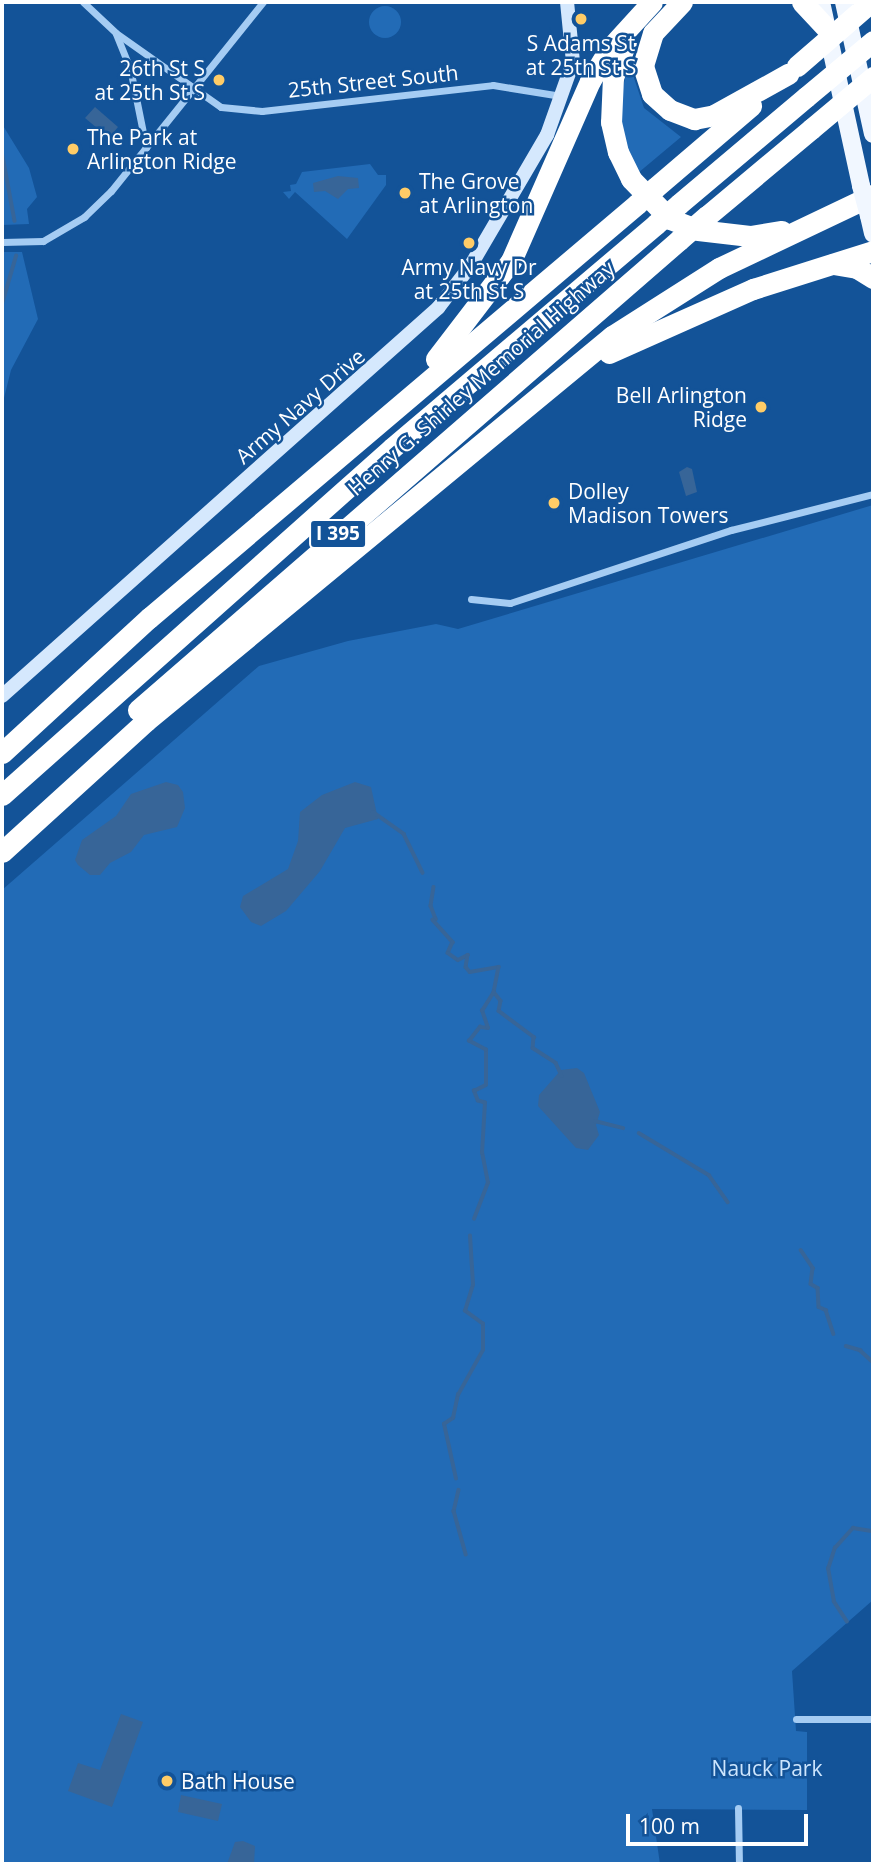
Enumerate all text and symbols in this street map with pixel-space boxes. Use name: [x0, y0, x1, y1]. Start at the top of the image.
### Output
marker: S Adams St at 25th St S: [573, 11, 589, 27]
place label: S Adams St at 25th St S: [526, 30, 636, 80]
place label: 26th St S at 25th St S: [95, 55, 205, 105]
street label: 25th Street South: [286, 60, 460, 102]
marker: 26th St S at 25th St S: [211, 72, 227, 88]
place label: The Park at Arlington Ridge: [87, 124, 237, 174]
marker: The Park at Arlington Ridge: [65, 141, 81, 157]
place label: The Grove at Arlington: [419, 168, 533, 218]
marker: The Grove at Arlington: [397, 185, 413, 201]
marker: Army Navy Dr at 25th St S: [461, 235, 477, 251]
place label: Army Navy Dr at 25th St S: [401, 254, 537, 304]
street label: Henry G. Shirley Memorial Highway: [343, 255, 619, 501]
street label: Army Navy Drive: [230, 343, 370, 469]
place label: Bell Arlington Ridge: [616, 382, 747, 432]
marker: Bell Arlington Ridge: [753, 399, 769, 415]
place label: Dolley Madison Towers: [568, 478, 729, 528]
marker: Dolley Madison Towers: [546, 495, 562, 511]
road number: I 395: [308, 519, 368, 550]
park label: Nauck Park: [712, 1755, 822, 1781]
place label: Bath House: [181, 1768, 295, 1794]
marker: Bath House: [159, 1773, 175, 1789]
scale bar: [630, 1800, 812, 1844]
text: 100 m: [639, 1812, 700, 1840]

